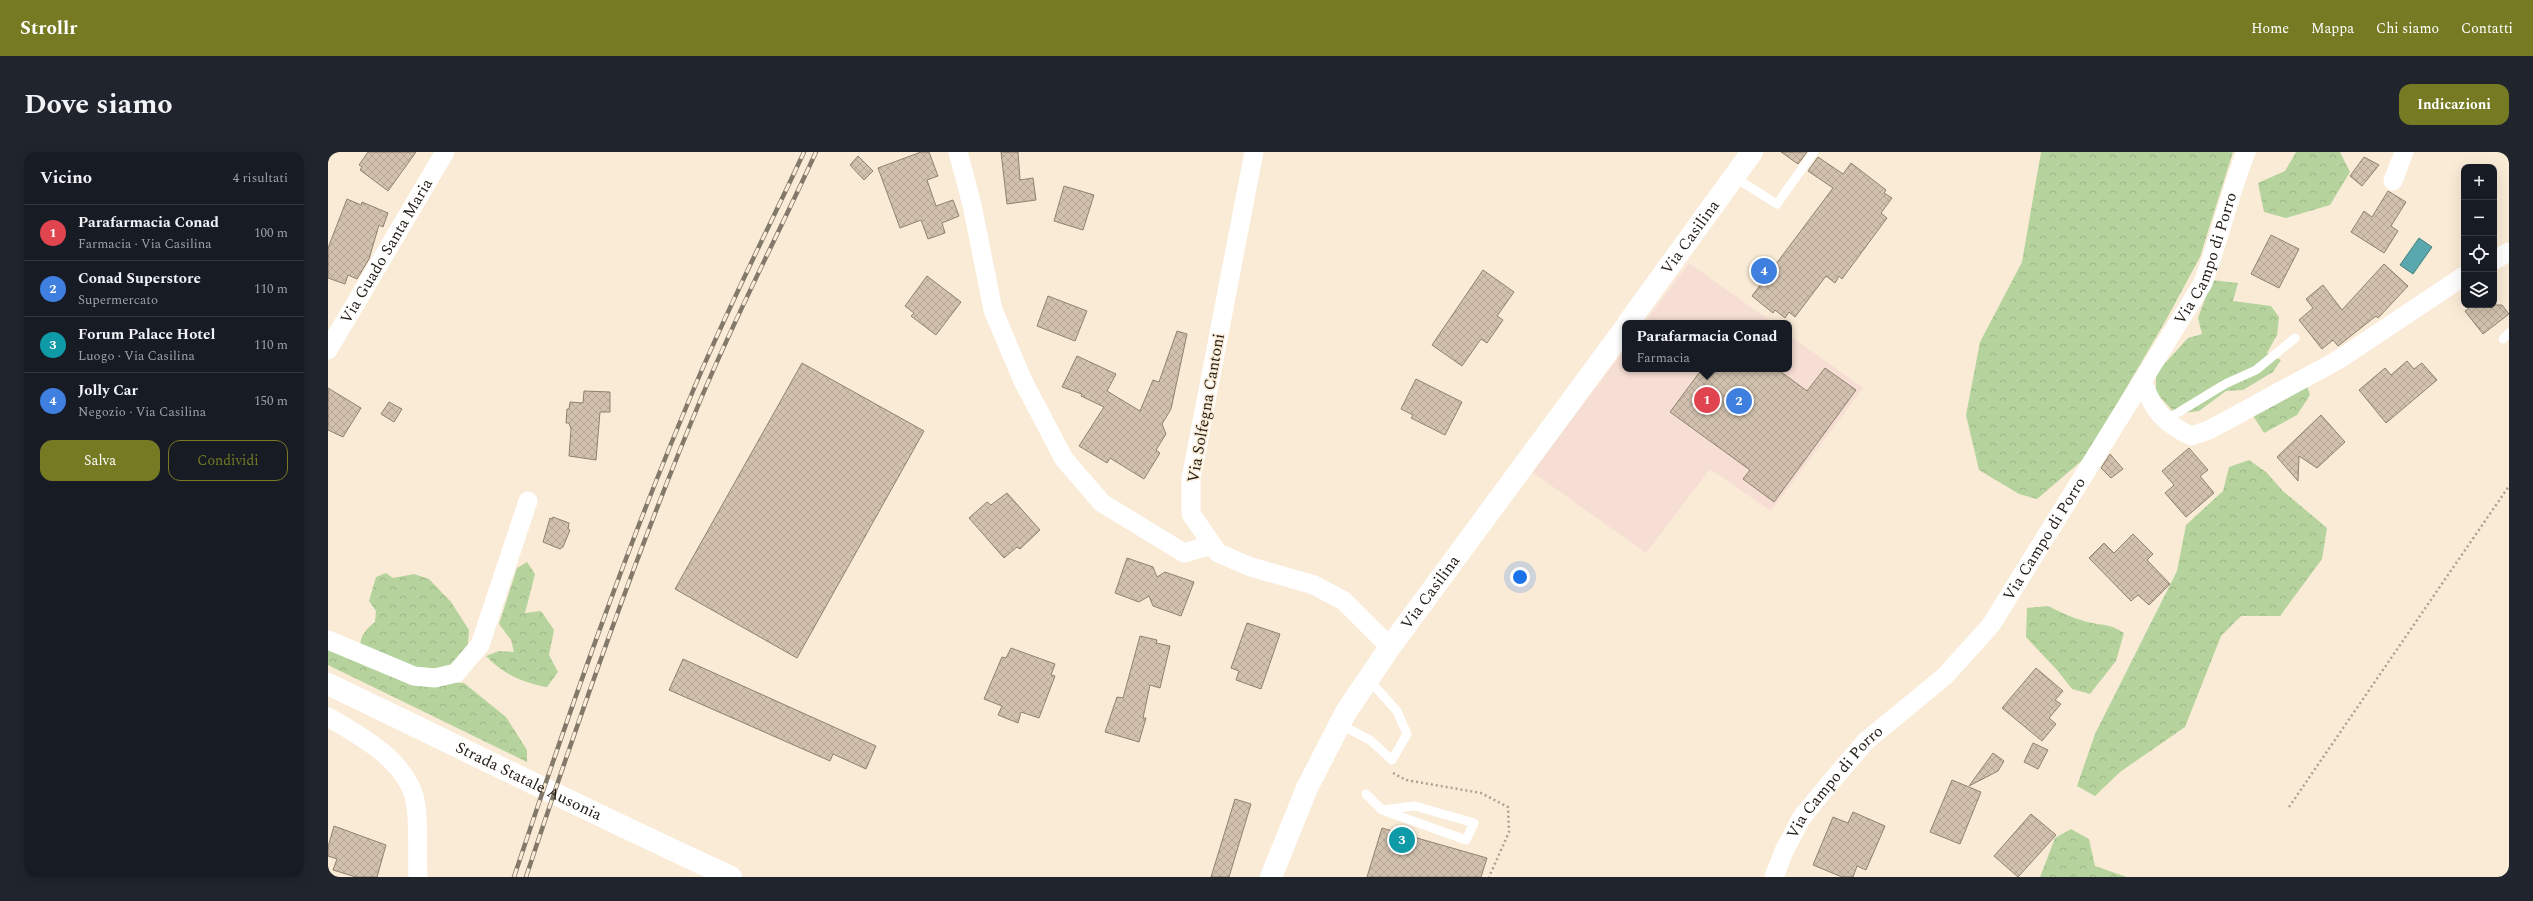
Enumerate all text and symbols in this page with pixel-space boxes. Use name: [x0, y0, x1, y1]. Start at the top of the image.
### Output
text: Strollr: [20, 14, 77, 43]
text: Home: [2251, 18, 2289, 39]
text: Mappa: [2311, 18, 2354, 39]
text: Chi siamo: [2376, 18, 2439, 39]
text: Contatti: [2461, 18, 2513, 39]
text: Dove siamo: [24, 83, 173, 126]
button: Indicazioni: [2399, 84, 2509, 125]
map controls: [2461, 164, 2497, 308]
button: +: [2461, 164, 2497, 200]
text: Vicino: [40, 165, 92, 191]
text: 4 risultati: [233, 168, 288, 188]
street label: Via Guado Santa Maria: [334, 174, 439, 328]
street label: Via Campo di Porro: [2168, 189, 2243, 329]
street label: Via Casilina: [1655, 195, 1726, 279]
button: −: [2461, 200, 2497, 236]
text: Parafarmacia Conad: [78, 211, 219, 234]
text: 1: [49, 223, 57, 243]
text: 100 m: [254, 223, 288, 243]
text: Farmacia · Via Casilina: [78, 234, 212, 254]
button: locate: [2461, 236, 2497, 272]
pin: 4: [1751, 256, 1777, 286]
text: Conad Superstore: [78, 267, 201, 290]
button: layers: [2461, 272, 2497, 308]
text: 2: [49, 279, 57, 299]
text: 110 m: [254, 279, 288, 299]
text: Supermercato: [78, 290, 158, 310]
popup: [1622, 320, 1792, 372]
text: Forum Palace Hotel: [78, 323, 215, 346]
text: Parafarmacia Conad: [1636, 325, 1778, 348]
street label: Via Solfegna Cantoni: [1181, 332, 1231, 484]
text: 3: [49, 335, 57, 355]
text: 110 m: [254, 335, 288, 355]
text: Luogo · Via Casilina: [78, 346, 195, 366]
text: Farmacia: [1636, 348, 1690, 368]
text: Jolly Car: [78, 379, 138, 402]
pin: 1: [1694, 385, 1720, 415]
pin: 2: [1726, 386, 1752, 416]
text: 4: [49, 391, 57, 411]
text: 150 m: [254, 391, 288, 411]
text: Negozio · Via Casilina: [78, 402, 206, 422]
button: Salva: [40, 440, 160, 481]
button: Condividi: [168, 440, 288, 481]
street label: Via Campo di Porro: [1997, 472, 2092, 605]
street label: Via Casilina: [1395, 550, 1466, 634]
your location: [1510, 567, 1530, 587]
street label: Via Campo di Porro: [1781, 720, 1888, 843]
street label: Strada Statale Ausonia: [451, 735, 606, 827]
pin: 3: [1389, 825, 1415, 855]

